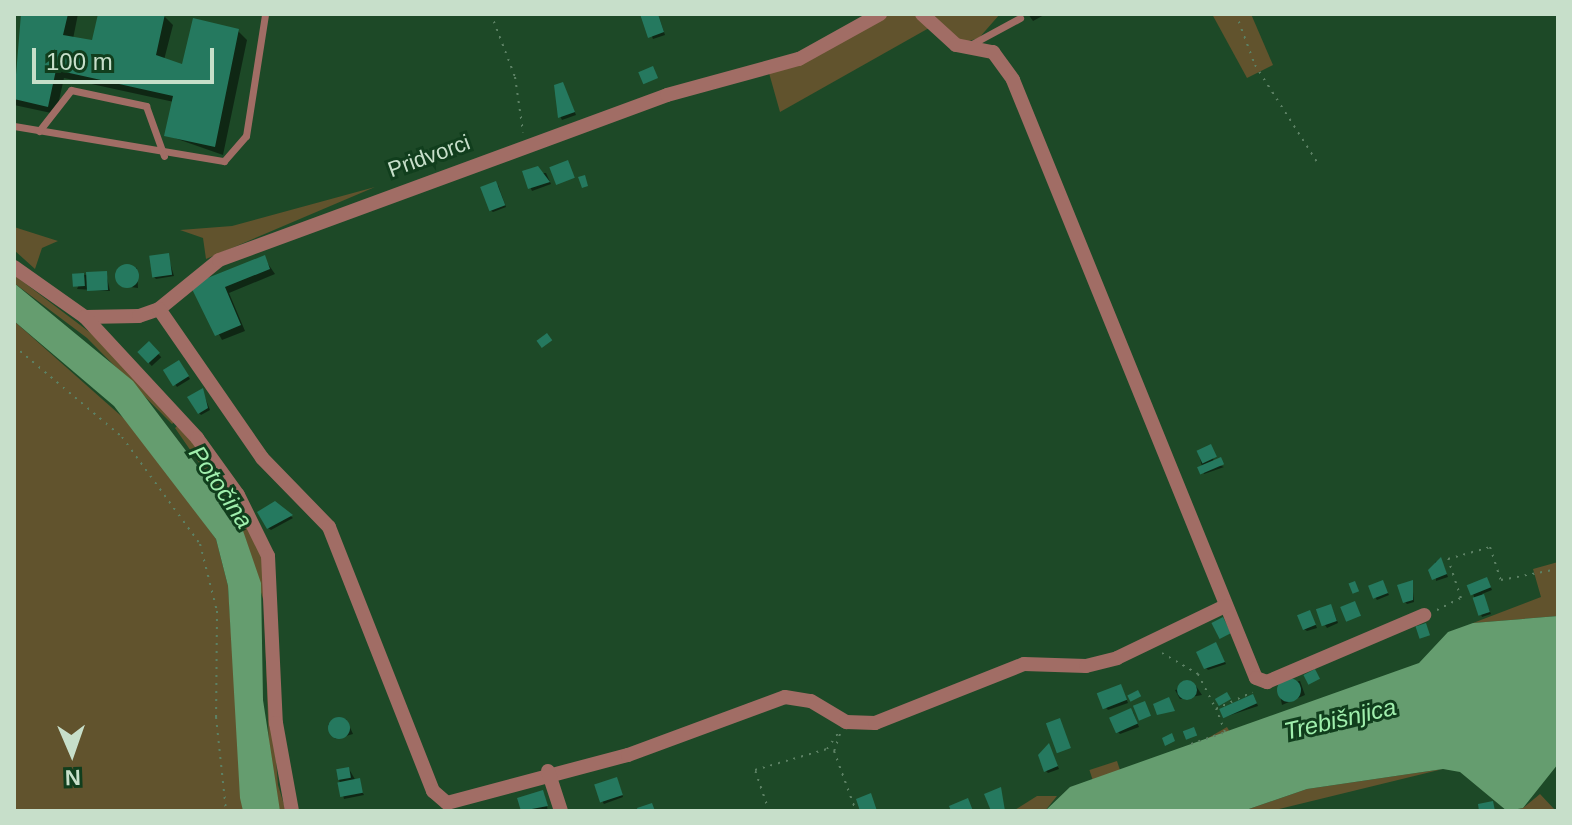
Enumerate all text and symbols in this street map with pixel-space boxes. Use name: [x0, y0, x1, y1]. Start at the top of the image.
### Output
scale bar: [36, 32, 218, 82]
text: 100 m: [46, 48, 113, 75]
street label: Pridvorci: [384, 129, 474, 183]
water label: Potočina: [183, 440, 259, 534]
water label: Trebišnjica: [1281, 692, 1399, 746]
north arrow: [32, 713, 112, 793]
text: N: [64, 765, 81, 790]

